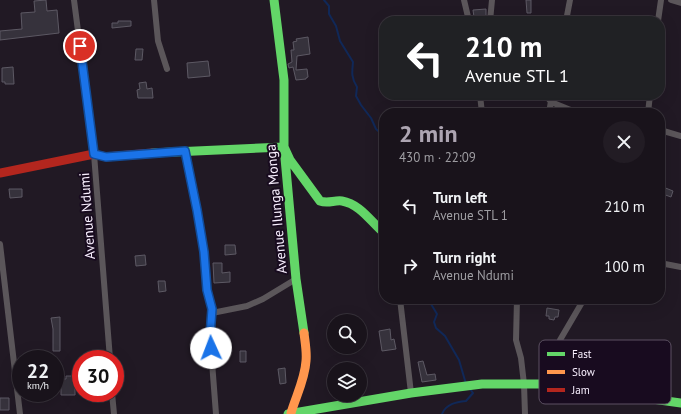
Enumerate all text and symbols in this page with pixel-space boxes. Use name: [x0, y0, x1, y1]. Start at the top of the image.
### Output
text: 210 m: [465, 28, 542, 65]
pin: [63, 29, 97, 63]
icon: left: [399, 32, 451, 84]
icon: arrive: [69, 35, 91, 57]
text: Avenue STL 1: [465, 64, 569, 87]
text: 2 min: [399, 118, 458, 149]
button: close: [603, 121, 645, 163]
street label: Avenue Ilunga Monga: [261, 144, 291, 274]
text: 430 m · 22:09: [399, 149, 476, 166]
street label: Avenue Ndumi: [75, 172, 99, 260]
text: Turn left: [433, 188, 487, 207]
icon: left: [399, 195, 421, 217]
text: 210 m: [604, 197, 645, 216]
text: Avenue STL 1: [433, 207, 508, 224]
text: Turn right: [433, 248, 496, 267]
icon: right: [399, 255, 421, 277]
text: 100 m: [604, 257, 645, 276]
text: Avenue Ndumi: [433, 267, 514, 284]
map controls: [327, 314, 367, 402]
button: search: [327, 314, 367, 354]
position arrow: [190, 327, 232, 369]
legend: [539, 340, 671, 404]
text: Fast: [572, 347, 592, 361]
speed limit sign: 30: [72, 350, 124, 402]
text: 22: [27, 358, 49, 384]
button: layers: [327, 362, 367, 402]
text: Slow: [572, 365, 595, 379]
text: km/h: [27, 379, 49, 392]
text: Jam: [571, 383, 590, 397]

